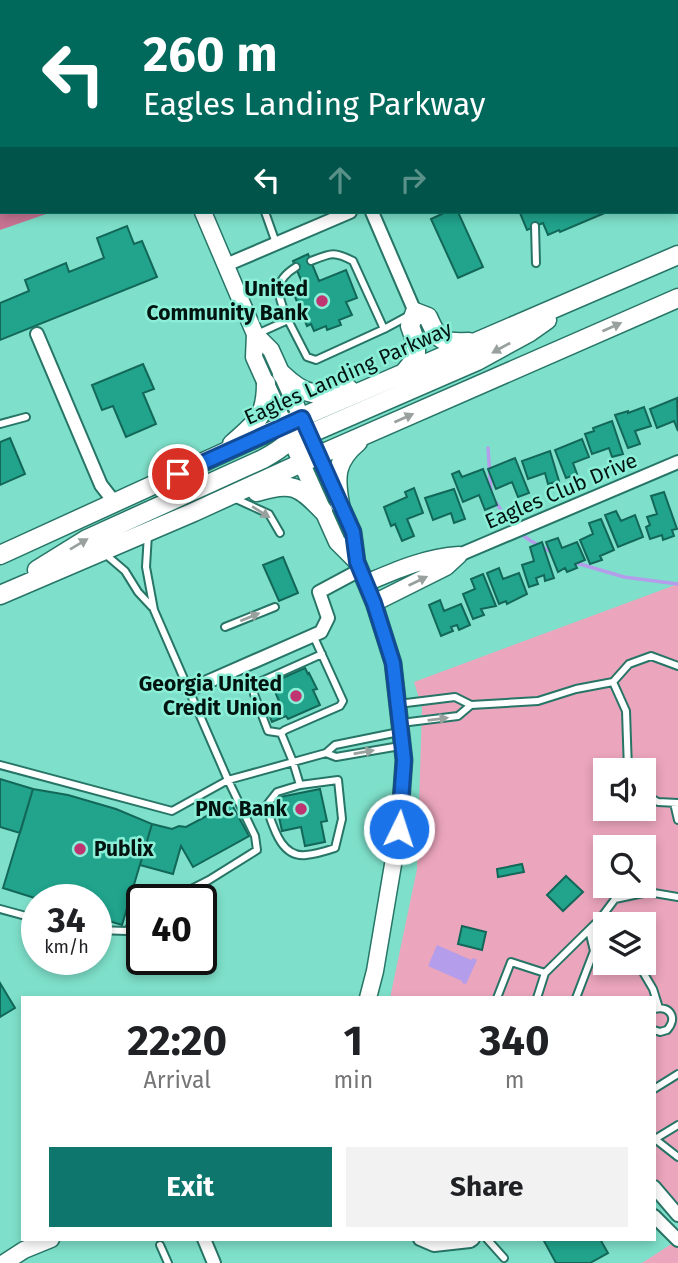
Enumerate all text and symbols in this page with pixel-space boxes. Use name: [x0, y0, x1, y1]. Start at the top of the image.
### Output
text: 260 m: [143, 25, 278, 84]
icon: left: [28, 28, 119, 119]
text: Eagles Landing Parkway: [143, 85, 486, 123]
icon: left: [248, 161, 286, 199]
icon: ahead: [321, 161, 359, 199]
icon: right: [394, 161, 432, 199]
place label: United Community Bank: [147, 276, 308, 326]
marker: United Community Bank: [314, 293, 330, 309]
street label: Eagles Landing Parkway: [240, 315, 457, 431]
one-way arrow: [602, 321, 622, 333]
one-way arrow: [491, 342, 510, 354]
one-way arrow: [393, 412, 414, 423]
pin: [148, 444, 208, 504]
street label: Eagles Club Drive: [481, 447, 641, 535]
icon: arrive: [159, 455, 197, 493]
one-way arrow: [251, 505, 271, 518]
one-way arrow: [69, 538, 88, 551]
one-way arrow: [408, 576, 428, 587]
one-way arrow: [240, 611, 261, 622]
place label: Georgia United Credit Union: [139, 671, 282, 721]
marker: Georgia United Credit Union: [288, 688, 304, 704]
one-way arrow: [427, 713, 449, 724]
one-way arrow: [353, 746, 375, 757]
map controls: [593, 758, 656, 975]
button: sound: [593, 758, 656, 821]
position arrow: [362, 792, 436, 866]
place label: PNC Bank: [195, 796, 287, 822]
marker: PNC Bank: [293, 801, 309, 817]
button: search: [593, 835, 656, 898]
place label: Publix: [94, 836, 154, 862]
marker: Publix: [72, 841, 88, 857]
speed limit sign: 40: [126, 884, 217, 975]
text: 34: [48, 899, 85, 941]
button: layers: [593, 912, 656, 975]
text: km/h: [44, 936, 89, 958]
text: 22:20: [127, 1016, 227, 1066]
text: 1: [344, 1016, 363, 1066]
text: 340: [480, 1016, 550, 1066]
text: Arrival: [144, 1066, 211, 1094]
text: min: [334, 1066, 373, 1094]
text: m: [505, 1066, 524, 1094]
button: Exit: [49, 1147, 332, 1227]
button: Share: [346, 1147, 628, 1227]

